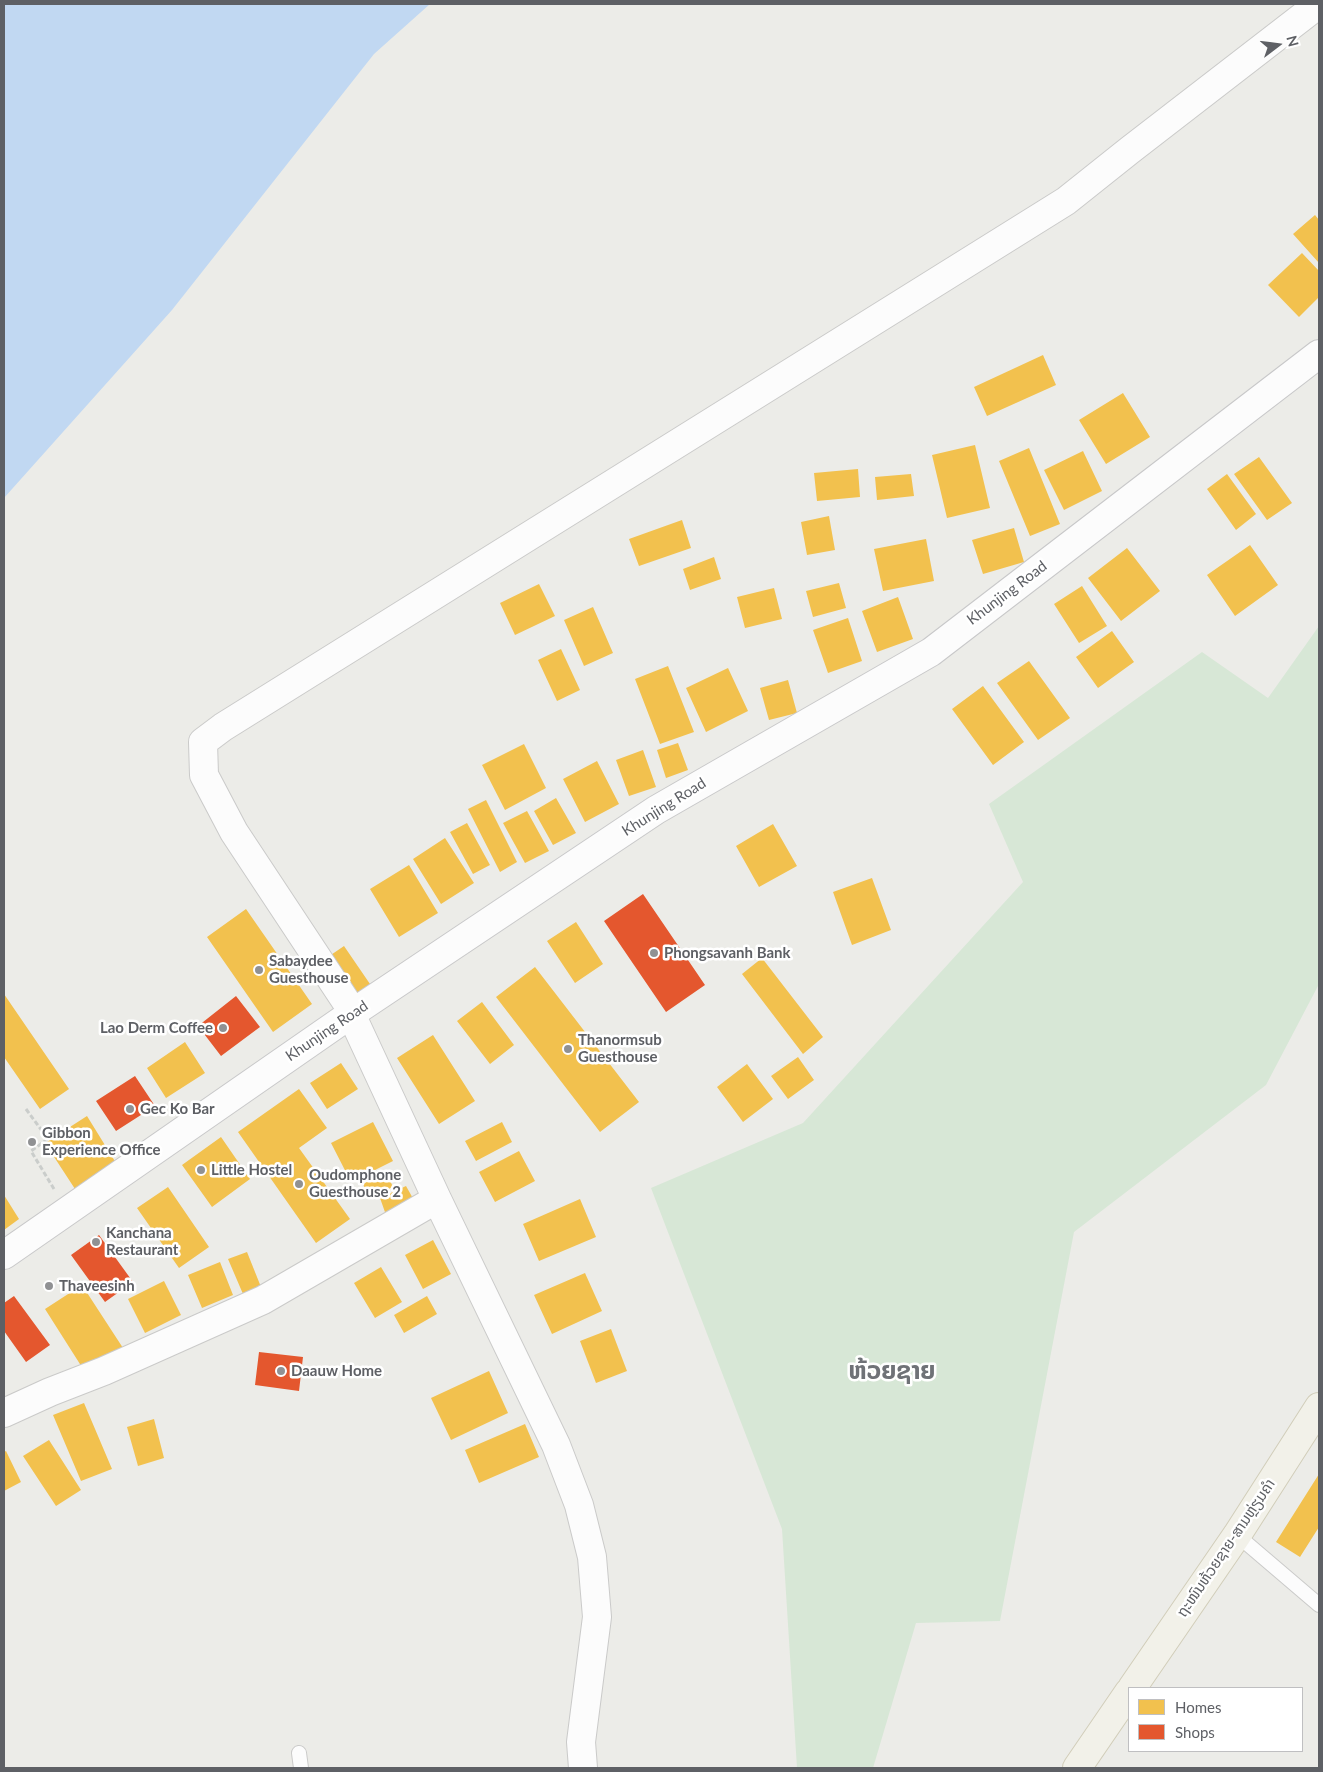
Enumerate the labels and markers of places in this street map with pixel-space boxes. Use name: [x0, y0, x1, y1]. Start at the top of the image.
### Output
place label: Phongsavanh Bank: [664, 944, 791, 962]
marker: Phongsavanh Bank: [648, 947, 660, 959]
place label: Sabaydee Guesthouse: [269, 952, 349, 987]
marker: Sabaydee Guesthouse: [253, 964, 265, 976]
place label: Lao Derm Coffee: [100, 1019, 213, 1037]
marker: Lao Derm Coffee: [217, 1022, 229, 1034]
place label: Thanormsub Guesthouse: [578, 1031, 662, 1066]
marker: Thanormsub Guesthouse: [562, 1043, 574, 1055]
place label: Gec Ko Bar: [140, 1100, 215, 1118]
marker: Gec Ko Bar: [124, 1103, 136, 1115]
place label: Gibbon Experience Office: [42, 1124, 161, 1159]
marker: Gibbon Experience Office: [26, 1136, 38, 1148]
place label: Little Hostel: [211, 1161, 292, 1179]
marker: Little Hostel: [195, 1164, 207, 1176]
place label: Oudomphone Guesthouse 2: [309, 1166, 401, 1201]
marker: Oudomphone Guesthouse 2: [293, 1178, 305, 1190]
place label: Kanchana Restaurant: [106, 1224, 178, 1259]
marker: Kanchana Restaurant: [90, 1236, 102, 1248]
place label: Thaveesinh: [59, 1277, 135, 1295]
marker: Thaveesinh: [43, 1280, 55, 1292]
place label: Daauw Home: [291, 1362, 382, 1380]
marker: Daauw Home: [275, 1365, 287, 1377]

